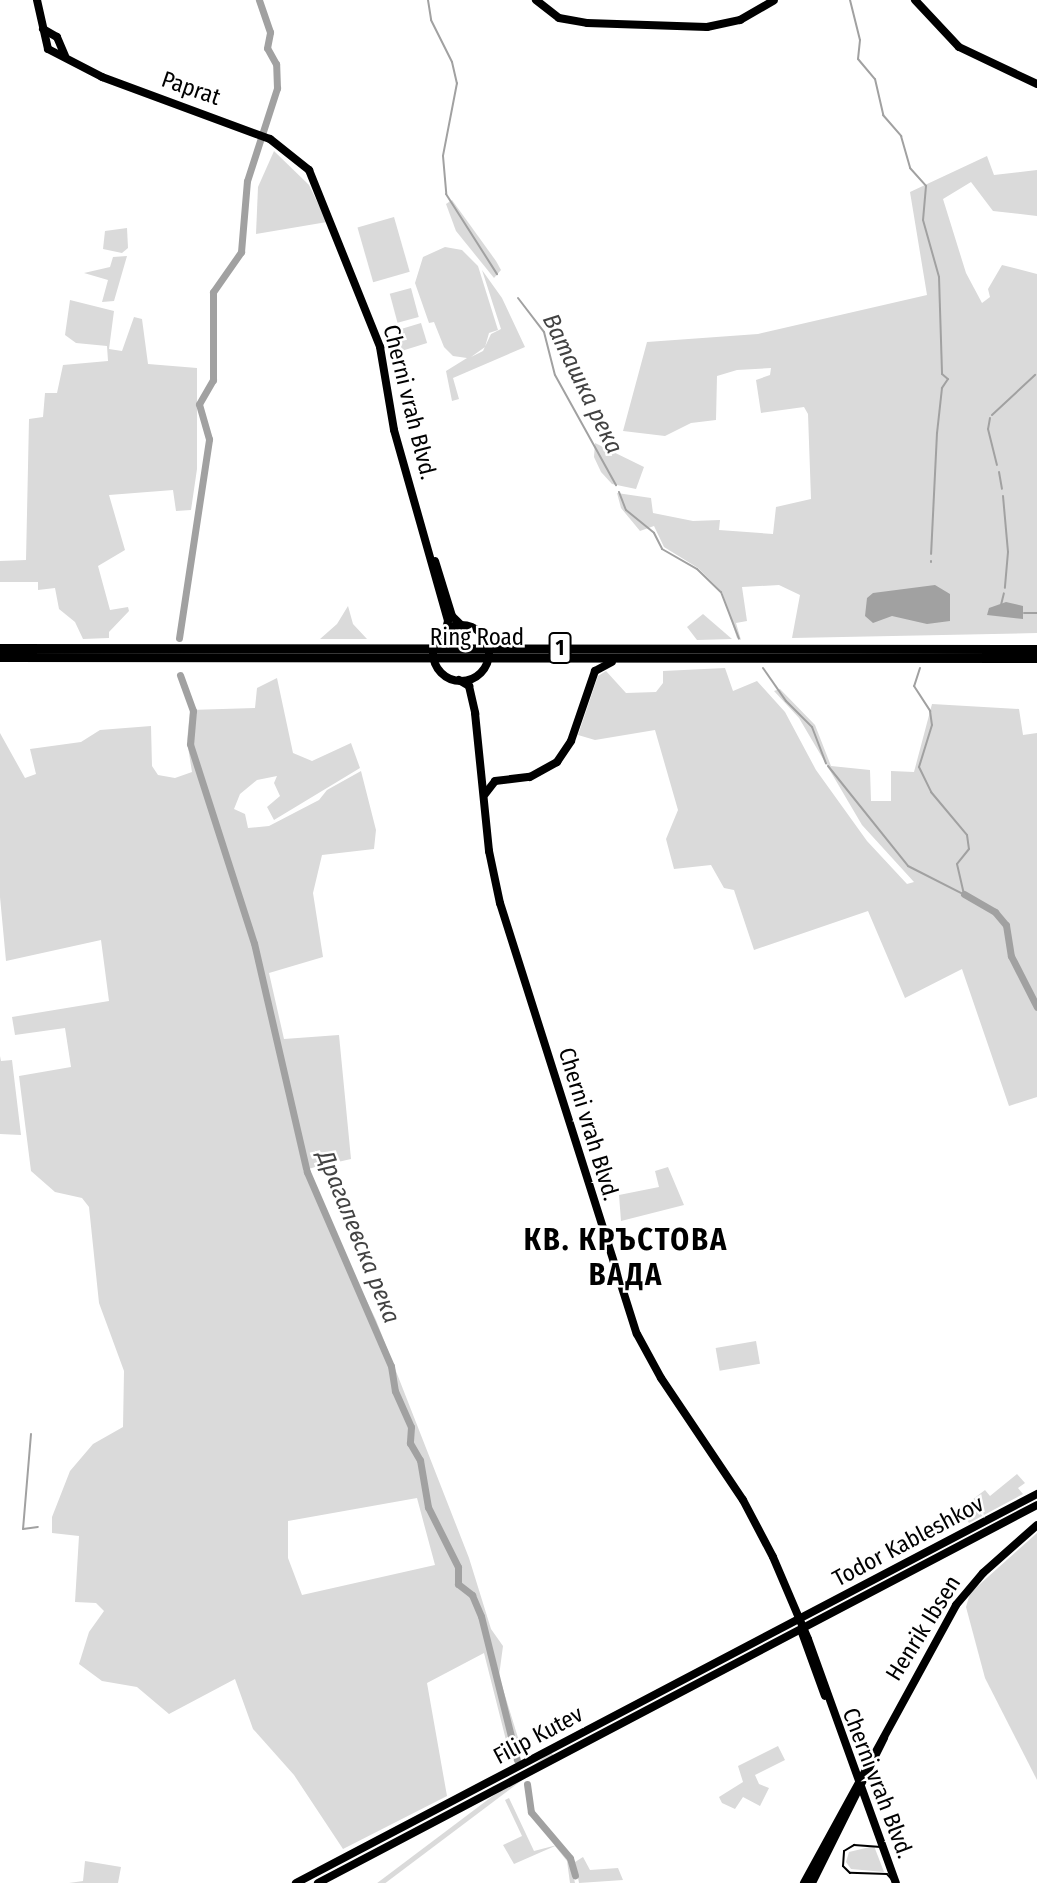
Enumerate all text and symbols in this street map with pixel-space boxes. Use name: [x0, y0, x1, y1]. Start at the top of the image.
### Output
street label: Paprat: [158, 65, 224, 111]
water label: Ваташка река: [536, 309, 628, 459]
street label: Cherni vrah Blvd.: [377, 322, 443, 482]
street label: Ring Road: [430, 623, 524, 651]
road number: 1: [548, 630, 572, 666]
street label: Cherni vrah Blvd.: [553, 1044, 625, 1204]
water label: Драгалевска река: [310, 1147, 406, 1327]
district label: КВ. КРЪСТОВА ВАДА: [525, 1222, 727, 1292]
street label: Todor Kableshkov: [828, 1490, 988, 1592]
street label: Henrik Ibsen: [880, 1570, 966, 1686]
street label: Filip Kutev: [489, 1700, 587, 1770]
street label: Cherni vrah Blvd.: [837, 1704, 919, 1862]

